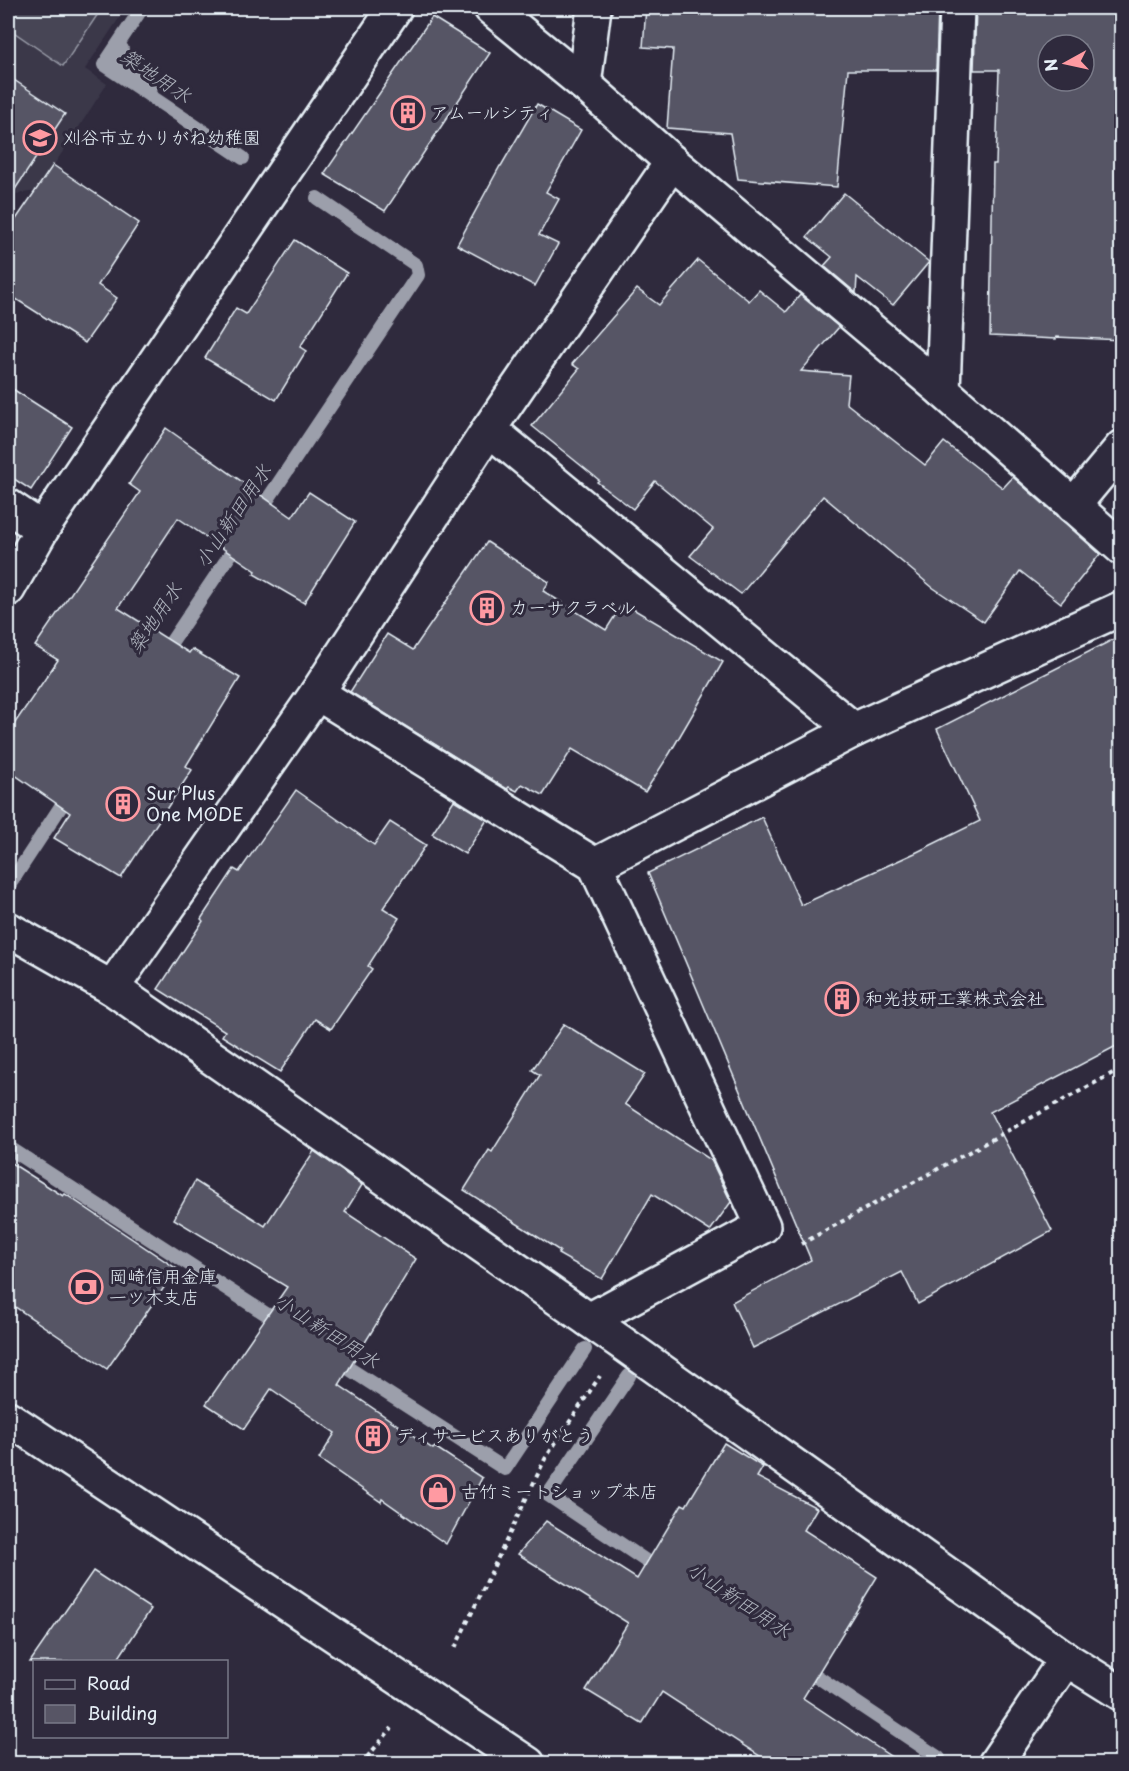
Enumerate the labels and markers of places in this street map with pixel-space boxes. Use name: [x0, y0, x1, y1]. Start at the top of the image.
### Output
building icon: アムールシティ: [390, 95, 426, 131]
place label: アムールシティ: [431, 98, 554, 125]
school or university icon: 刈谷市立かりがね幼稚園: [22, 120, 58, 156]
place label: 刈谷市立かりがね幼稚園: [63, 123, 261, 150]
building icon: カーサクラベル: [469, 590, 505, 626]
place label: カーサクラベル: [510, 593, 636, 620]
place label: Sur Plus One MODE: [146, 779, 244, 827]
building icon: Sur Plus One MODE: [105, 786, 141, 822]
building icon: 和光技研工業株式会社: [824, 981, 860, 1017]
place label: 和光技研工業株式会社: [865, 984, 1045, 1011]
place label: 岡崎信用金庫 一ツ木支店: [109, 1262, 217, 1310]
bank icon: 岡崎信用金庫 一ツ木支店: [68, 1269, 104, 1305]
building icon: ディサービスありがとう: [355, 1418, 391, 1454]
place label: ディサービスありがとう: [396, 1421, 594, 1448]
shop icon: 古竹ミートショップ本店: [420, 1474, 456, 1510]
place label: 古竹ミートショップ本店: [461, 1477, 658, 1504]

